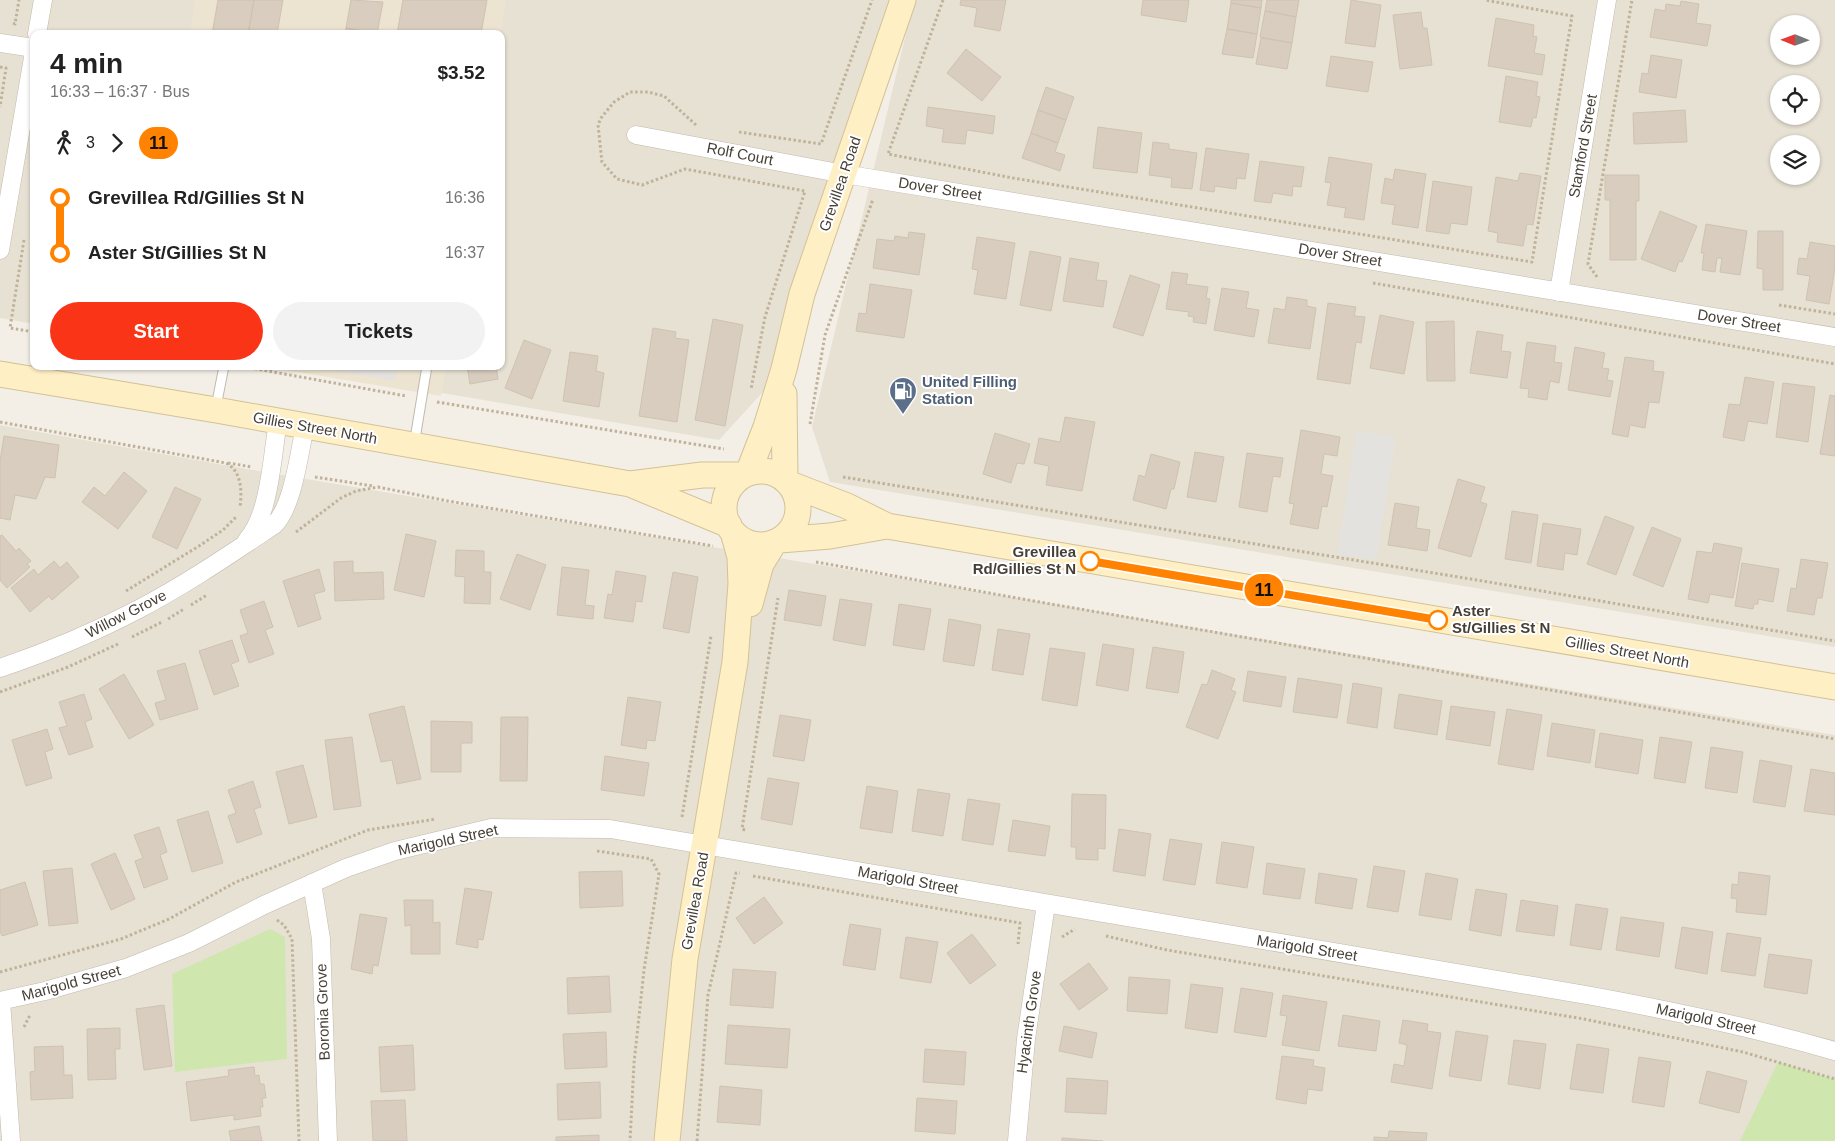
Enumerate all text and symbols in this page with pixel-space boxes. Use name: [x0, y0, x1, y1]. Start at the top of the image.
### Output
north arrow: [1770, 15, 1820, 65]
map controls: [1770, 15, 1820, 185]
text: 4 min: [50, 48, 123, 79]
text: $3.52: [437, 62, 485, 83]
button: locate: [1770, 75, 1820, 125]
text: 16:33 – 16:37 · Bus: [50, 83, 190, 100]
street label: Stamford Street: [1565, 92, 1600, 199]
icon: walk: [50, 129, 78, 157]
icon: forward: [103, 129, 131, 157]
text: 11: [149, 133, 168, 153]
text: 3: [86, 134, 95, 151]
street label: Grevillea Road: [815, 134, 864, 234]
button: layers: [1770, 135, 1820, 185]
street label: Rolf Court: [705, 139, 776, 168]
street label: Dover Street: [897, 174, 984, 204]
text: Grevillea Rd/Gillies St N: [88, 187, 304, 208]
text: 16:36: [445, 189, 485, 206]
street label: Dover Street: [1297, 240, 1384, 270]
text: Aster St/Gillies St N: [88, 242, 266, 263]
text: 16:37: [445, 244, 485, 261]
button: Start: [50, 302, 263, 360]
button: Tickets: [273, 302, 485, 360]
street label: Dover Street: [1696, 306, 1783, 336]
place label: United Filling Station: [922, 373, 1017, 407]
fuel station icon: United Filling Station: [888, 376, 918, 415]
street label: Gillies Street North: [252, 408, 379, 447]
place label: Grevillea Rd/Gillies St N: [973, 543, 1077, 577]
marker: Grevillea Rd/Gillies St N: [1080, 551, 1100, 571]
line badge: 11: [1242, 574, 1286, 606]
text: 11: [1254, 580, 1274, 600]
street label: Willow Grove: [83, 586, 169, 641]
place label: Aster St/Gillies St N: [1452, 602, 1550, 636]
marker: Aster St/Gillies St N: [1428, 610, 1448, 630]
street label: Gillies Street North: [1564, 632, 1691, 671]
street label: Marigold Street: [396, 820, 500, 858]
street label: Grevillea Road: [678, 851, 711, 951]
street label: Marigold Street: [857, 862, 960, 897]
street label: Marigold Street: [1256, 931, 1359, 964]
street label: Marigold Street: [20, 961, 123, 1004]
street label: Boronia Grove: [312, 963, 333, 1061]
street label: Hyacinth Grove: [1013, 970, 1044, 1074]
street label: Marigold Street: [1655, 1000, 1758, 1038]

